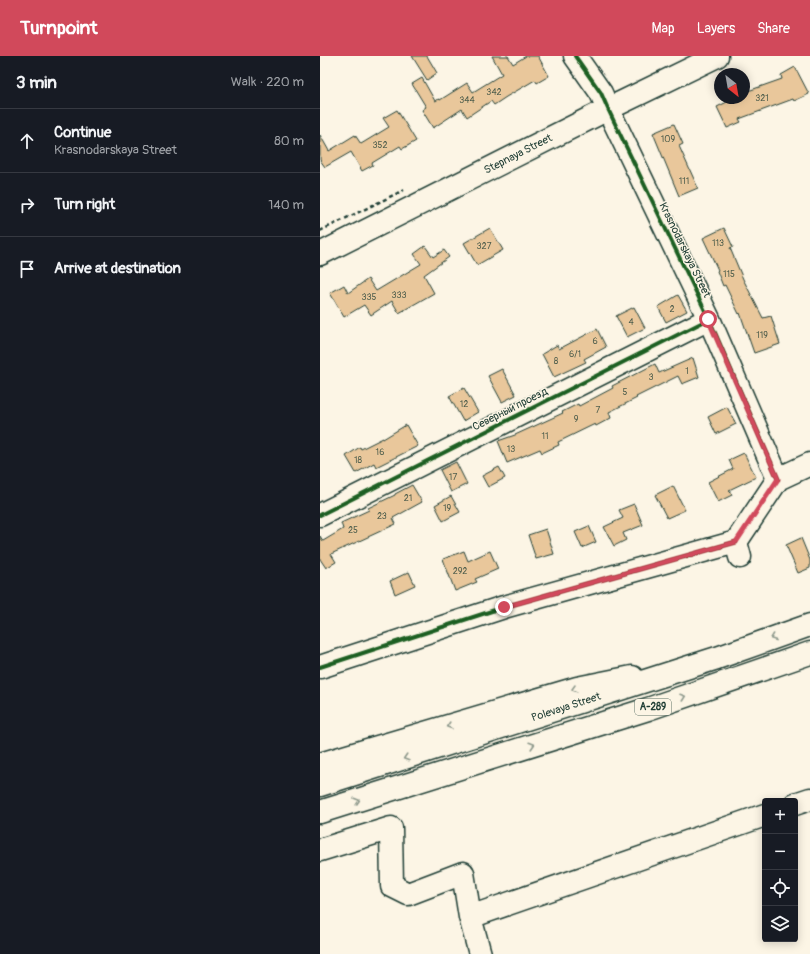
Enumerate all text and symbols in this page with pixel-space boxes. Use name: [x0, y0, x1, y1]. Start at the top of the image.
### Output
text: Turnpoint: [20, 16, 98, 40]
text: Map: [652, 20, 675, 37]
text: Layers: [697, 20, 735, 37]
text: Share: [757, 20, 790, 37]
north arrow: [714, 68, 750, 104]
text: 3 min: [16, 72, 57, 93]
text: Walk · 220 m: [231, 74, 304, 90]
house number: 342: [486, 87, 502, 98]
house number: 321: [755, 93, 769, 104]
house number: 344: [459, 95, 476, 106]
text: Continue: [54, 123, 112, 142]
icon: ahead: [16, 130, 38, 152]
street label: Stepnaya Street: [482, 131, 555, 177]
text: 80 m: [274, 133, 304, 149]
house number: 109: [661, 134, 676, 145]
house number: 352: [373, 140, 387, 151]
text: Krasnodarskaya Street: [54, 142, 177, 158]
house number: 111: [679, 176, 689, 187]
icon: right: [16, 194, 38, 216]
text: Turn right: [54, 195, 115, 214]
text: 140 m: [268, 197, 304, 213]
street label: Krasnodarskaya Street: [656, 200, 714, 300]
house number: 113: [712, 238, 724, 249]
house number: 327: [477, 241, 492, 252]
icon: arrive: [16, 258, 38, 280]
text: Arrive at destination: [54, 259, 181, 278]
house number: 115: [723, 269, 735, 280]
house number: 333: [391, 290, 407, 301]
house number: 335: [362, 292, 377, 303]
house number: 2: [669, 304, 675, 315]
route start: [699, 310, 717, 328]
house number: 4: [628, 317, 634, 328]
house number: 119: [756, 330, 768, 341]
house number: 6: [592, 336, 598, 347]
house number: 6/1: [569, 349, 581, 360]
house number: 8: [554, 356, 559, 367]
house number: 1: [685, 366, 689, 377]
house number: 3: [648, 372, 654, 383]
street label: Северный проезд: [470, 384, 550, 434]
house number: 5: [623, 387, 628, 398]
house number: 12: [460, 399, 468, 410]
house number: 7: [596, 405, 601, 416]
house number: 9: [574, 414, 579, 425]
house number: 11: [541, 431, 549, 442]
house number: 13: [507, 444, 515, 455]
house number: 16: [376, 447, 384, 458]
house number: 18: [354, 455, 362, 466]
house number: 17: [449, 472, 457, 483]
house number: 21: [404, 493, 412, 504]
house number: 19: [443, 503, 451, 514]
house number: 23: [377, 511, 387, 522]
house number: 25: [348, 525, 358, 536]
house number: 292: [453, 566, 467, 577]
route end: [495, 598, 513, 616]
one-way arrow: [770, 633, 777, 642]
one-way arrow: [570, 684, 577, 693]
street label: Polevaya Street: [530, 690, 603, 724]
one-way arrow: [679, 693, 686, 702]
road number: А-289: [635, 699, 671, 715]
one-way arrow: [446, 721, 453, 730]
one-way arrow: [528, 742, 535, 750]
one-way arrow: [403, 753, 410, 762]
one-way arrow: [354, 797, 361, 805]
map controls: [762, 798, 798, 942]
button: +: [762, 798, 798, 834]
button: −: [762, 834, 798, 870]
button: locate: [762, 870, 798, 906]
button: layers: [762, 906, 798, 942]

